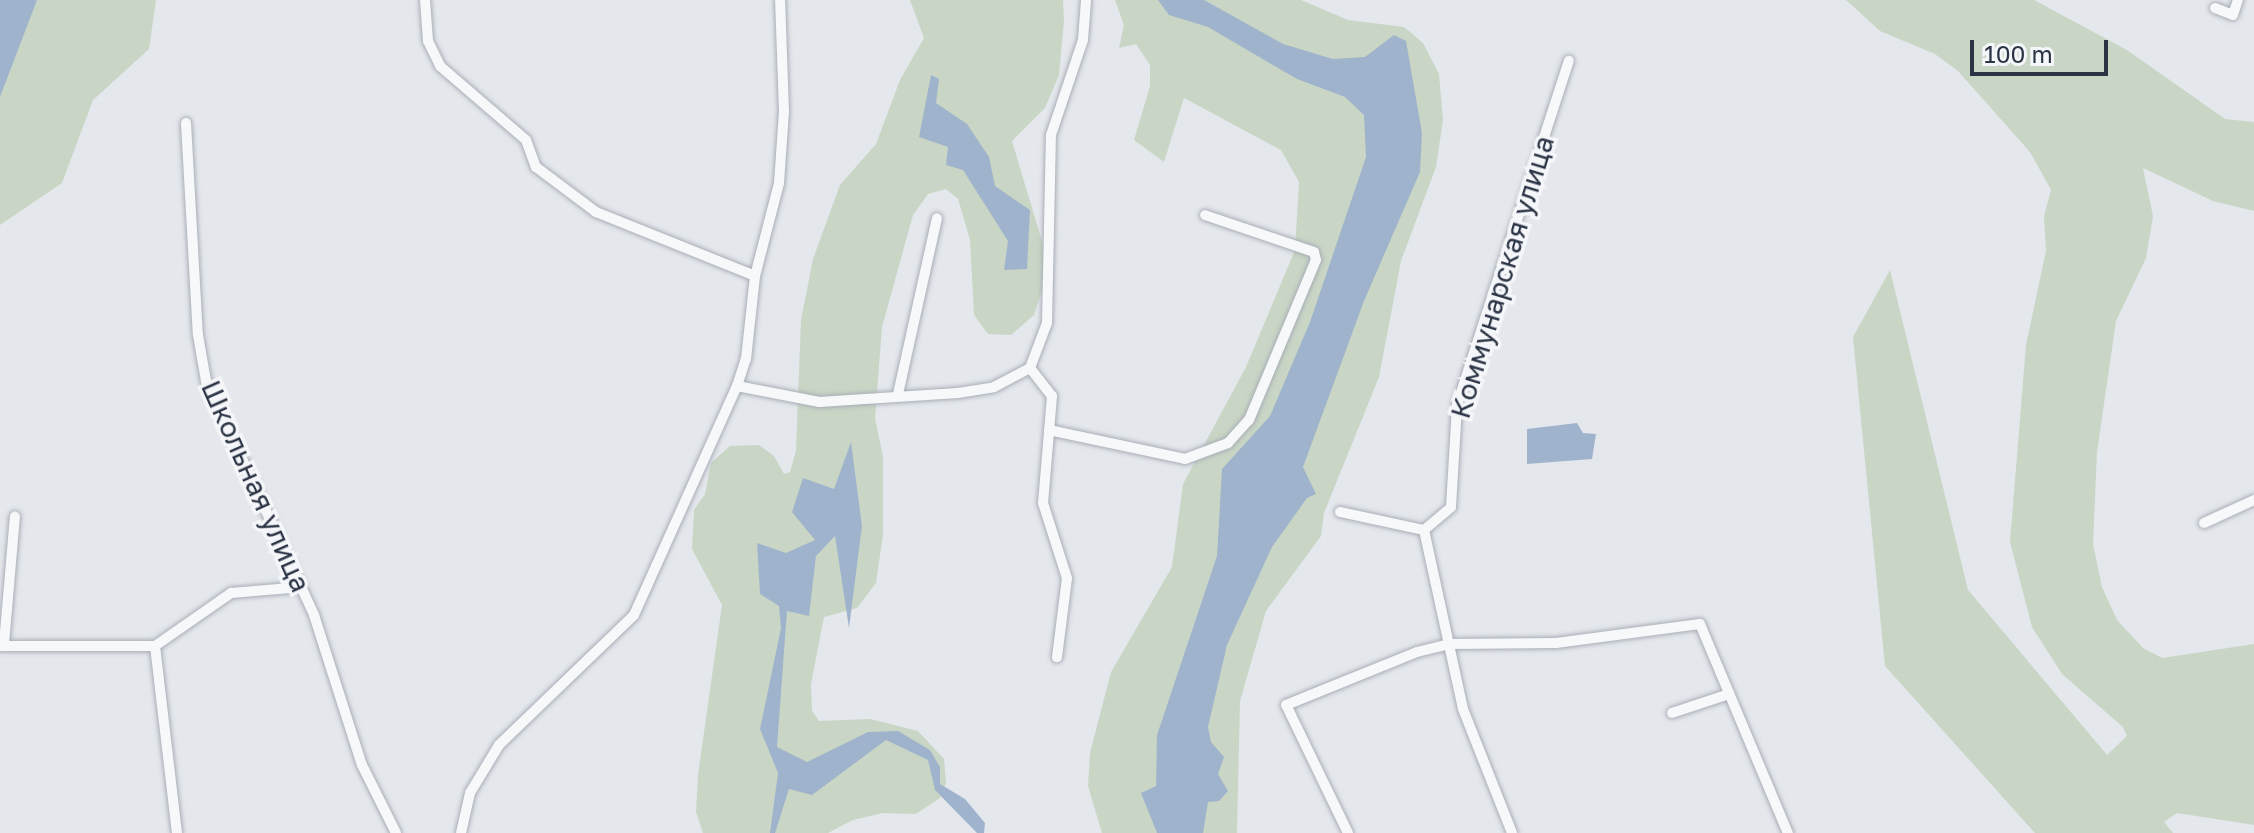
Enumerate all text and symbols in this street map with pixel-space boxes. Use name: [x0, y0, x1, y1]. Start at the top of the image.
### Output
scale bar: [1974, 24, 2112, 74]
text: 100 m: [1984, 39, 2053, 68]
street label: Коммунарская улица: [1443, 132, 1561, 422]
street label: Школьная улица: [194, 375, 318, 597]

